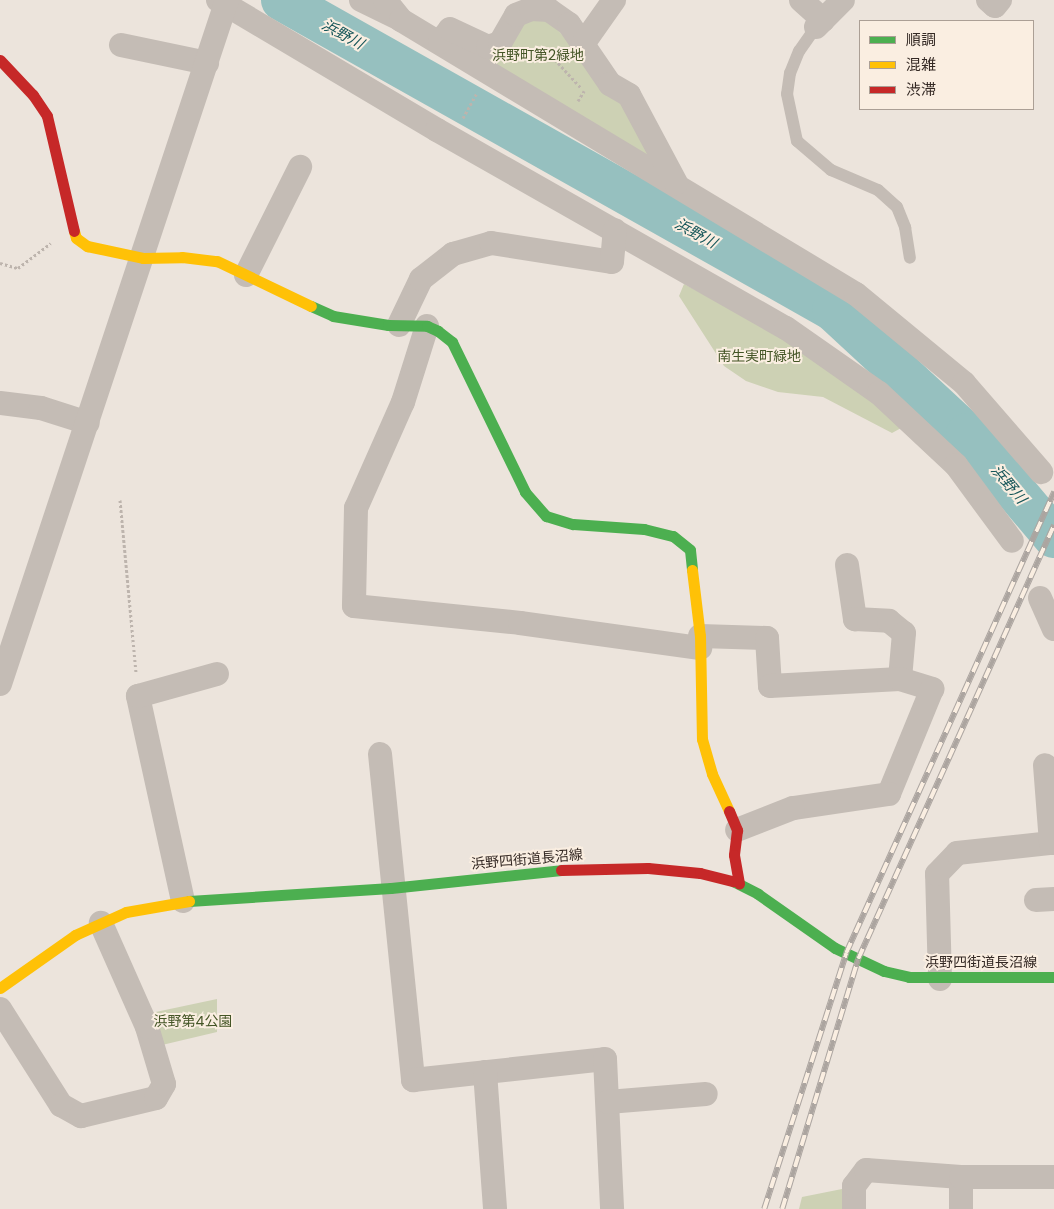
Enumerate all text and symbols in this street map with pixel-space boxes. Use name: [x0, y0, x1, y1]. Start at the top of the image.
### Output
water label: 浜野川: [319, 15, 367, 53]
legend: [859, 20, 1034, 110]
text: 順調: [906, 29, 936, 50]
park label: 浜野町第2緑地: [492, 47, 584, 63]
text: 混雑: [906, 54, 936, 75]
text: 渋滞: [906, 79, 936, 100]
water label: 浜野川: [672, 214, 720, 252]
park label: 南生実町緑地: [717, 348, 801, 364]
water label: 浜野川: [988, 461, 1030, 507]
street label: 浜野四街道長沼線: [470, 846, 584, 872]
street label: 浜野四街道長沼線: [925, 954, 1037, 970]
park label: 浜野第4公園: [154, 1013, 232, 1029]

